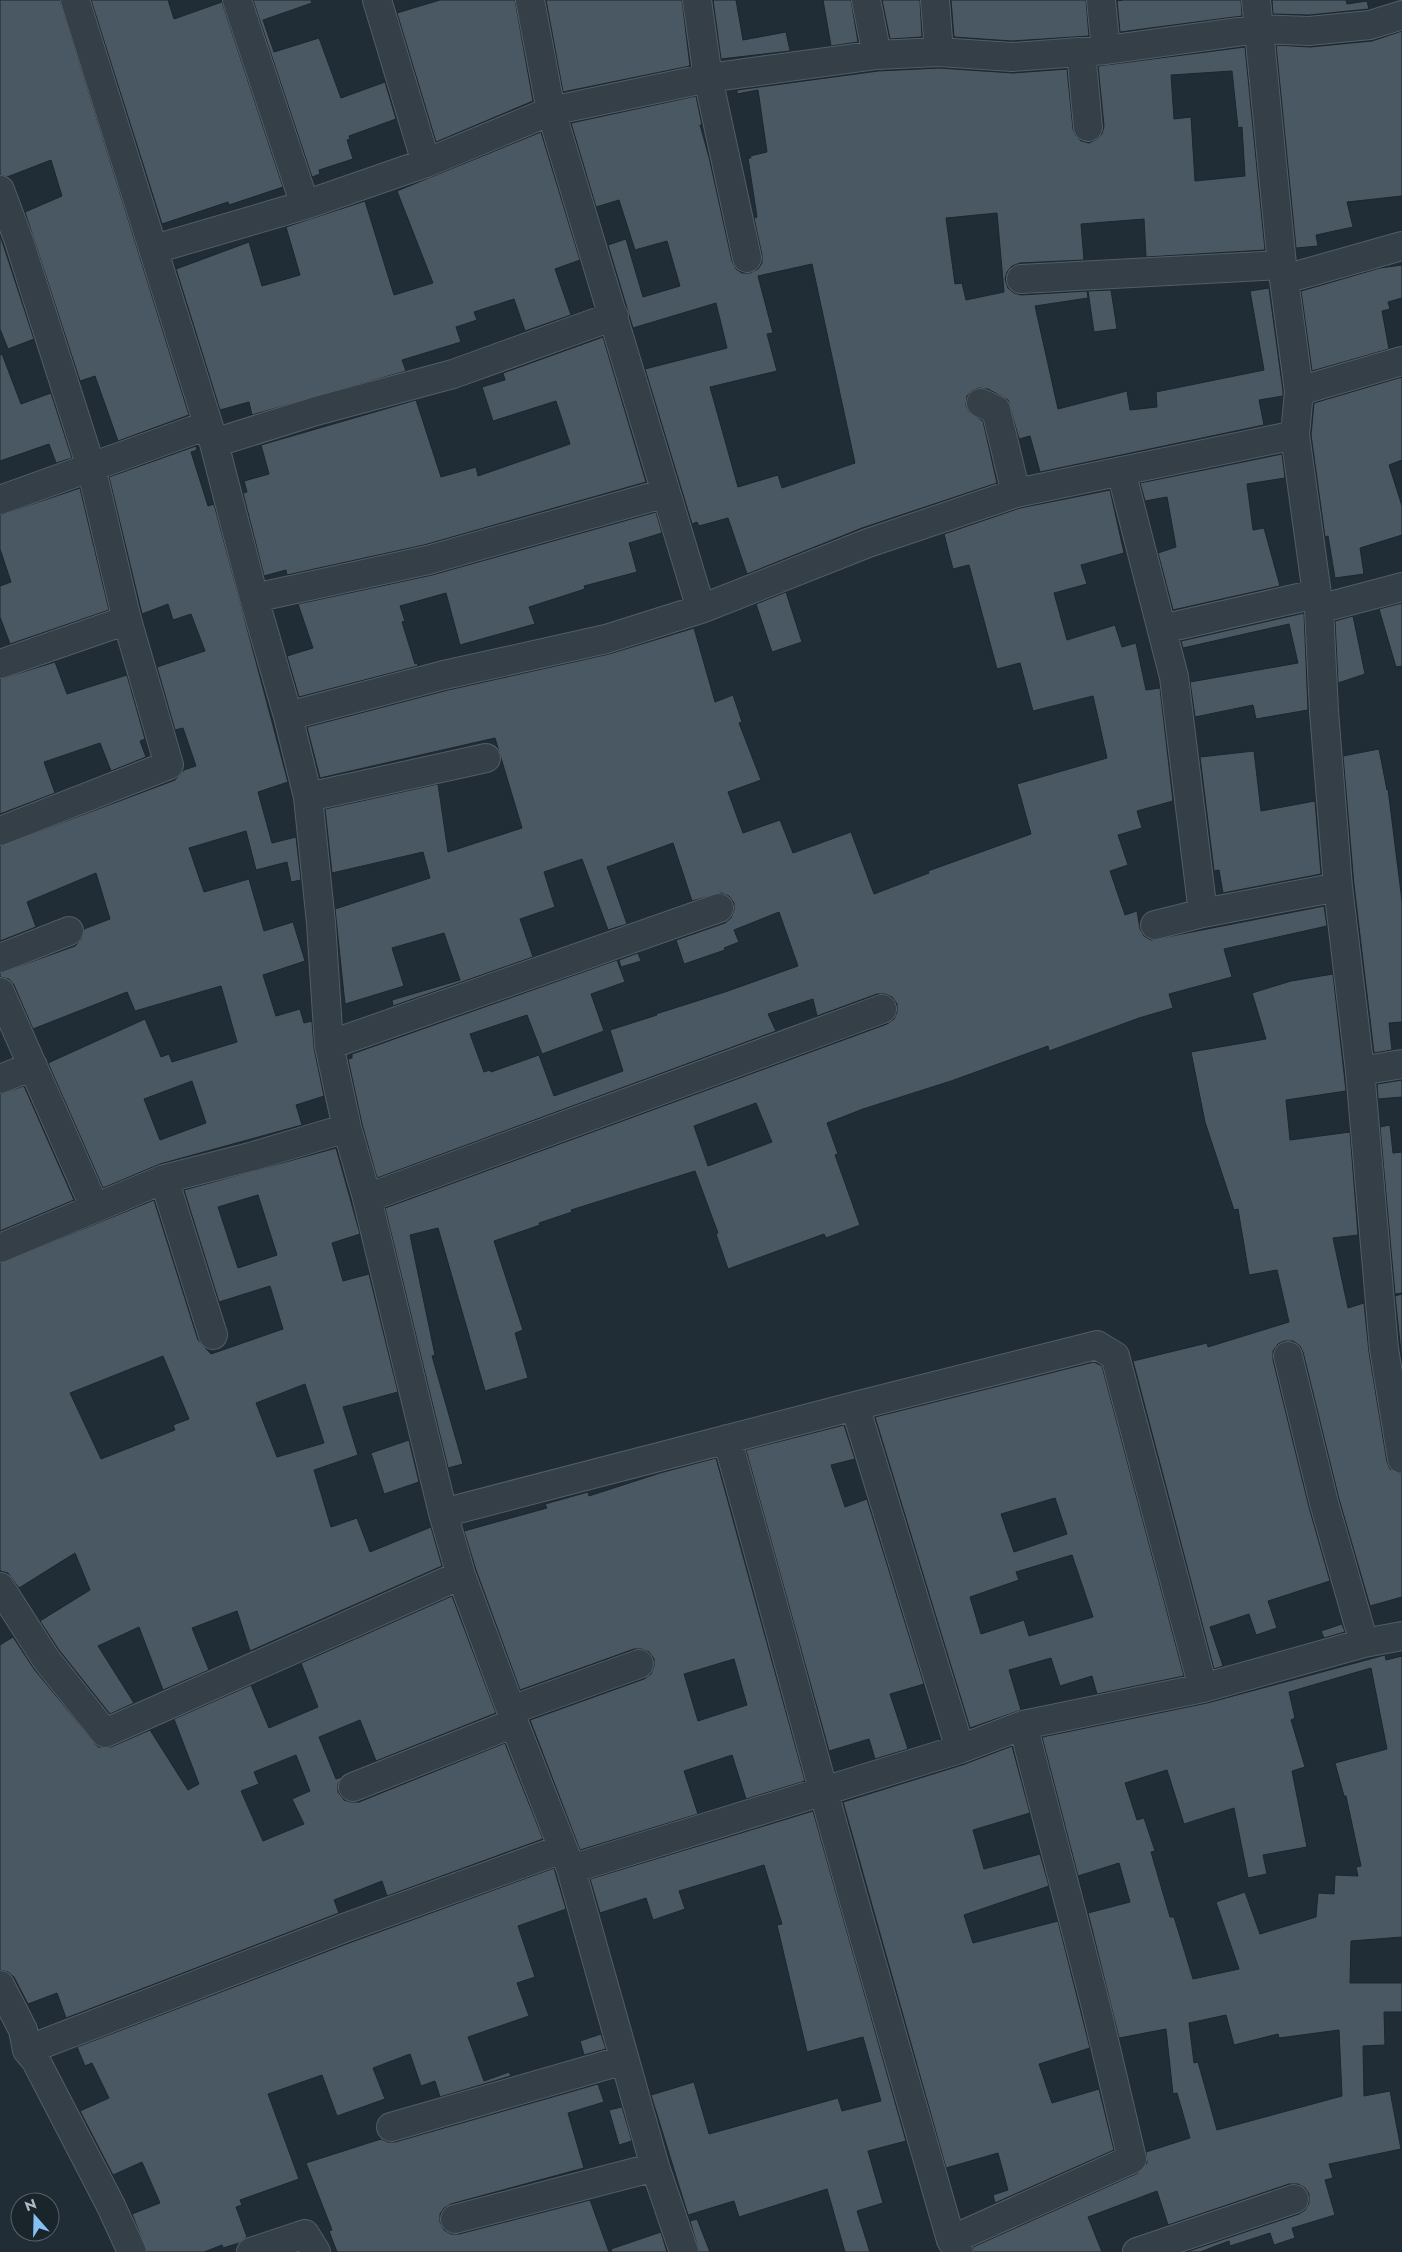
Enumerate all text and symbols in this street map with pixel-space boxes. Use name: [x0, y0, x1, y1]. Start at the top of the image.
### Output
north arrow: [10, 2192, 60, 2242]
text: N: [22, 2193, 39, 2216]

